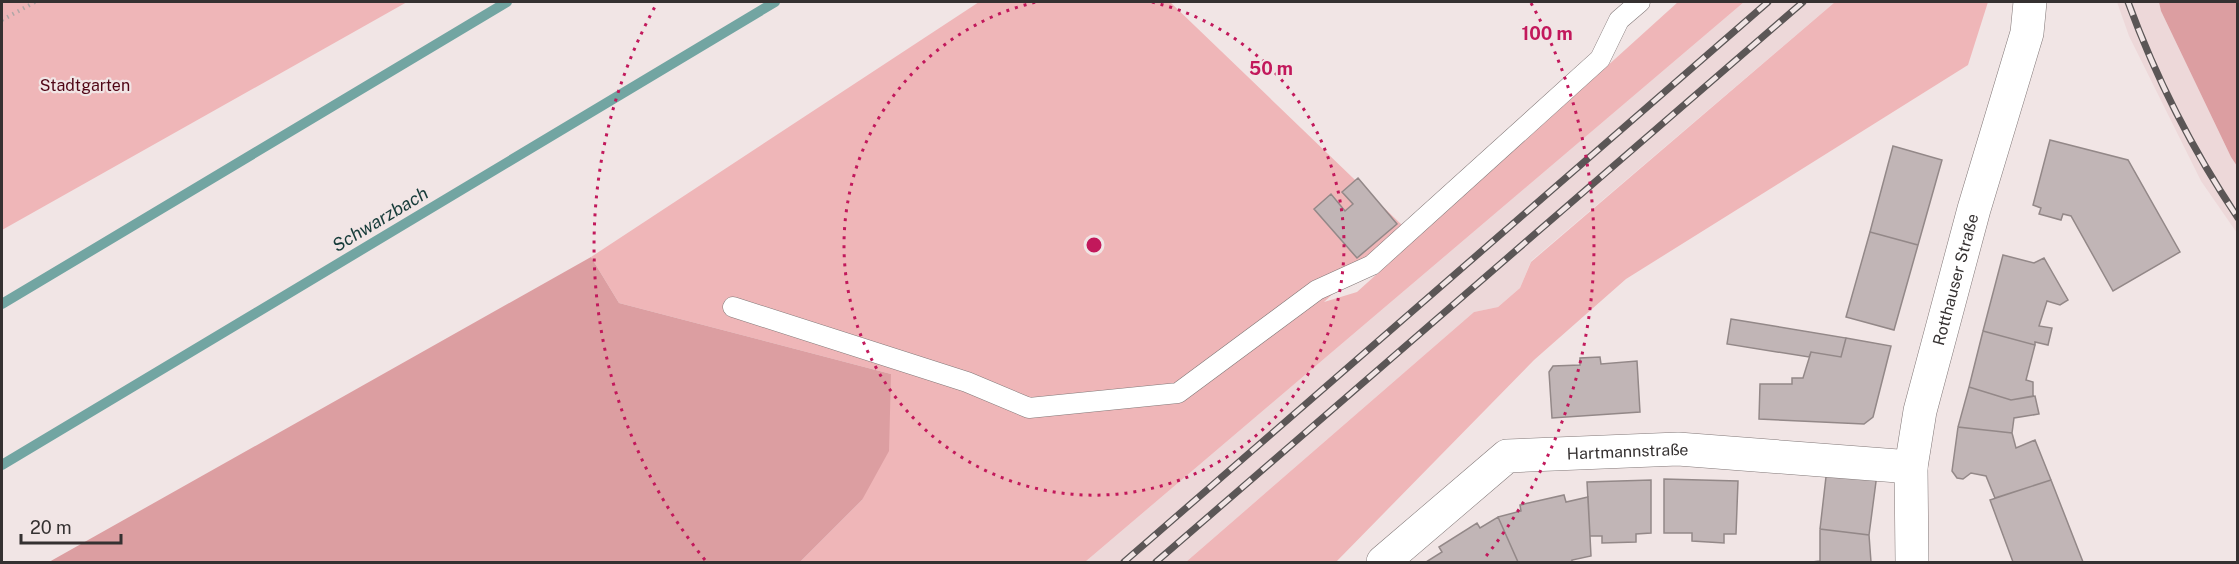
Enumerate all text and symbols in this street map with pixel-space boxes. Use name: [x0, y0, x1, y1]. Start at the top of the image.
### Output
text: 100 m: [1521, 23, 1573, 44]
text: 50 m: [1249, 58, 1293, 79]
park label: Stadtgarten: [40, 76, 130, 95]
water label: Schwarzbach: [328, 182, 432, 256]
street label: Rotthauser Straße: [1929, 211, 1982, 347]
centre of rings: [1084, 235, 1104, 255]
street label: Hartmannstraße: [1566, 439, 1689, 463]
scale bar: [21, 507, 122, 545]
text: 20 m: [30, 517, 72, 538]

